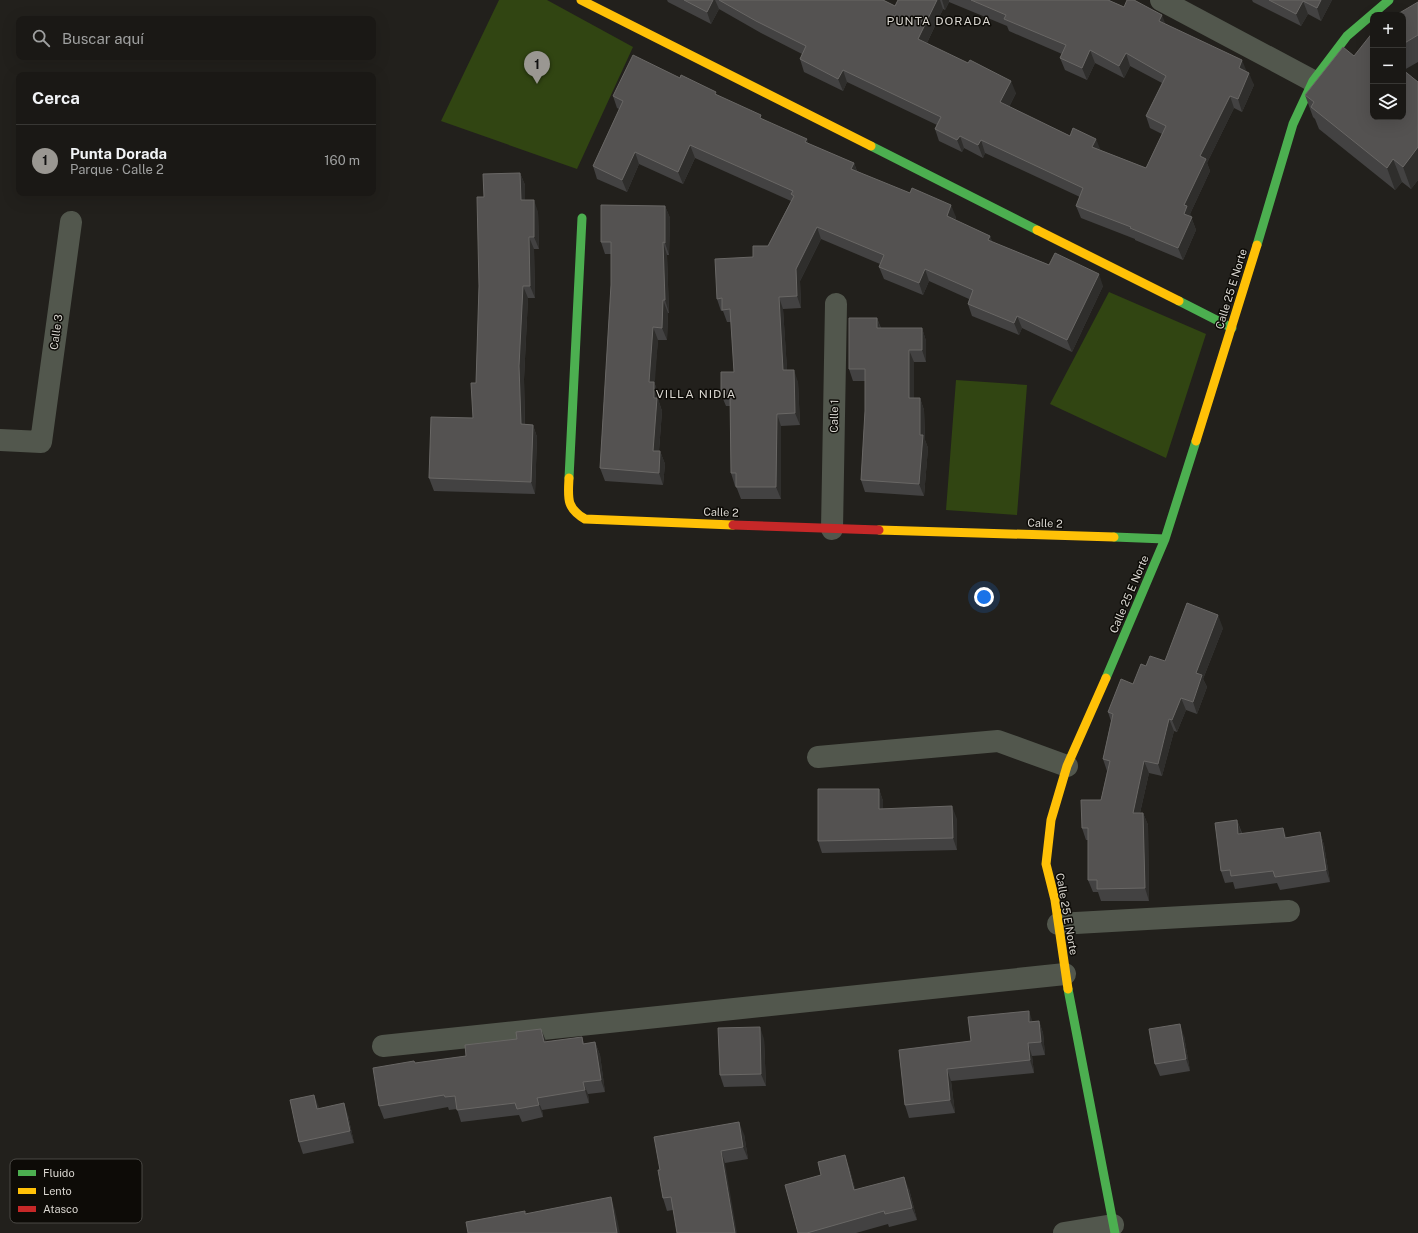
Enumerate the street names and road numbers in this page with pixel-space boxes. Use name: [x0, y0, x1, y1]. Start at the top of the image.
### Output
street label: Calle 25 E Norte: [1213, 247, 1249, 331]
street label: Calle 3: [48, 313, 64, 350]
street label: Calle 1: [828, 399, 840, 433]
street label: Calle 2: [703, 505, 739, 519]
street label: Calle 2: [1027, 516, 1063, 530]
street label: Calle 25 E Norte: [1107, 553, 1151, 635]
street label: Calle 25 E Norte: [1054, 872, 1080, 956]

